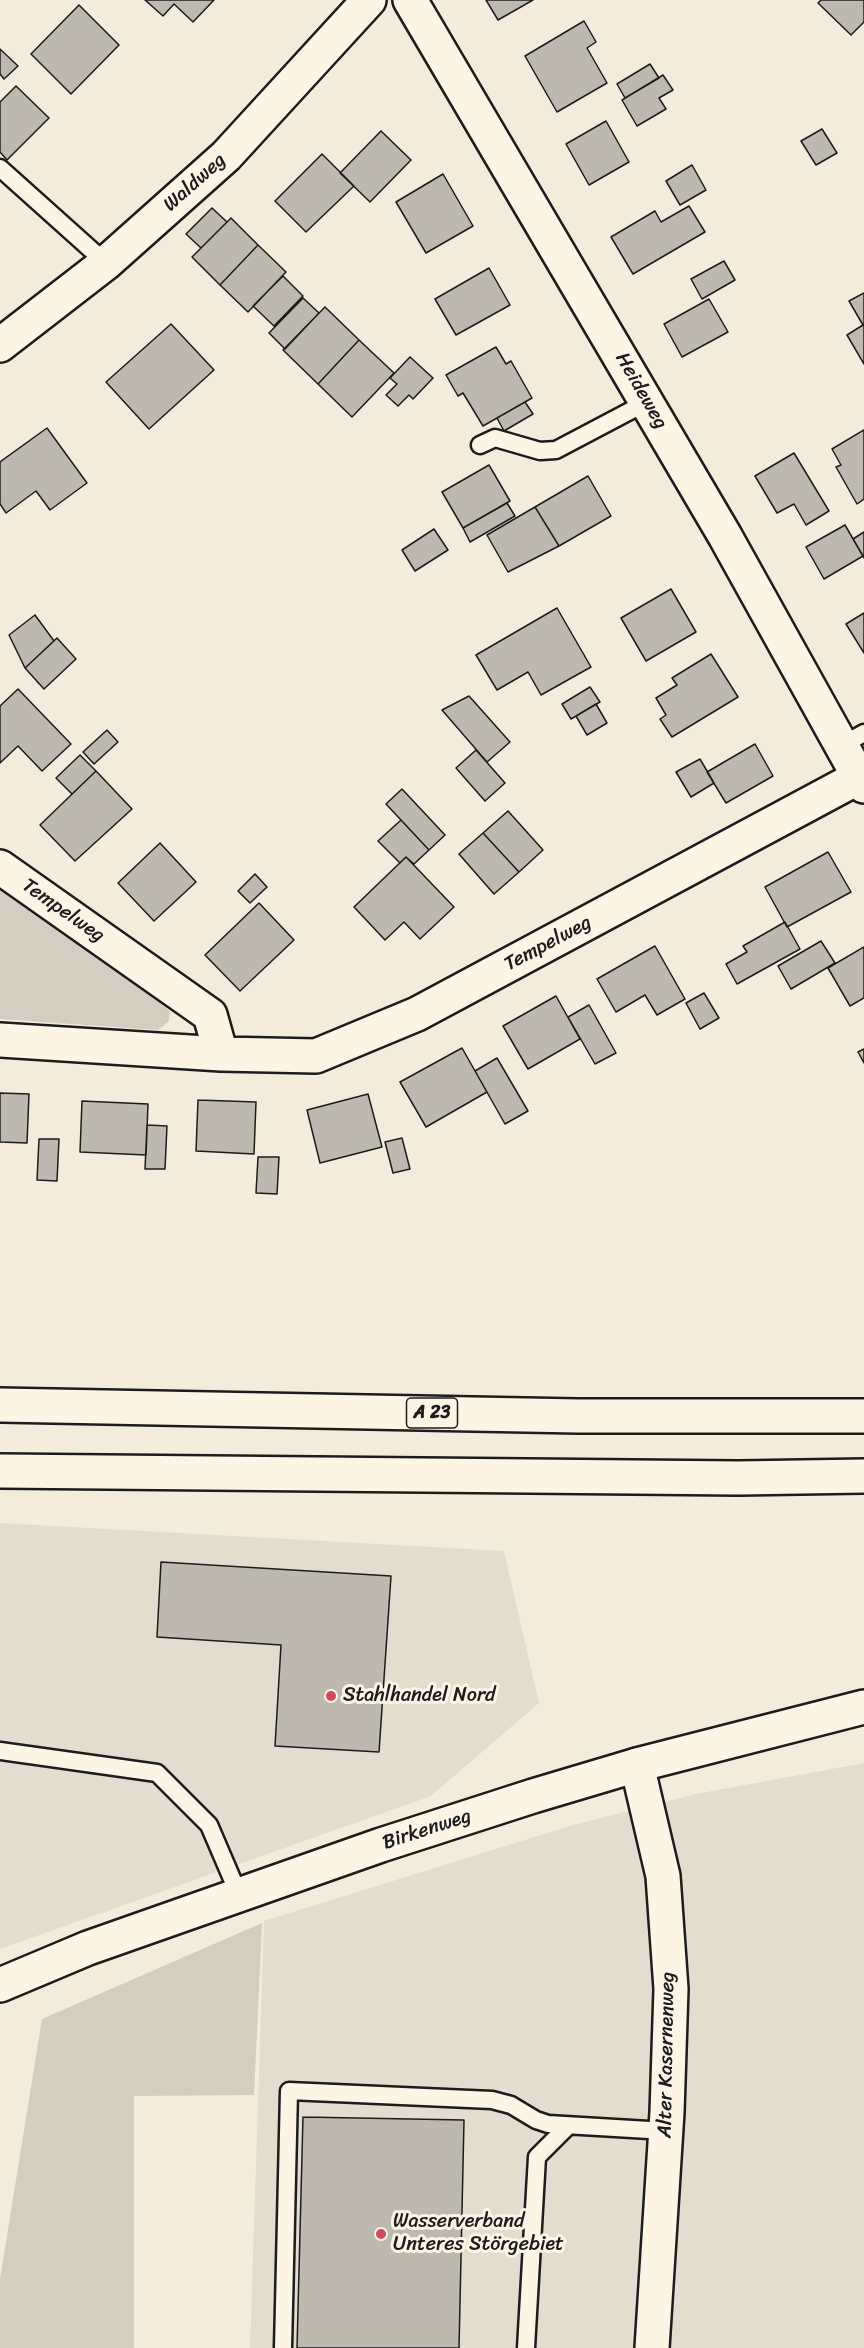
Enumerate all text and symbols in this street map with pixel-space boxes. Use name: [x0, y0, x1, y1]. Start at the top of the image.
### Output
street label: Waldweg: [159, 149, 231, 217]
street label: Heideweg: [610, 348, 672, 434]
street label: Tempelweg: [17, 874, 109, 948]
street label: Tempelweg: [500, 911, 596, 977]
road number: A 23: [406, 1398, 458, 1428]
place label: Stahlhandel Nord: [343, 1684, 496, 1708]
marker: Stahlhandel Nord: [324, 1689, 338, 1703]
street label: Birkenweg: [380, 1804, 474, 1856]
street label: Alter Kasernenweg: [654, 1972, 680, 2138]
place label: Wasserverband Unteres Störgebiet: [393, 2210, 564, 2257]
marker: Wasserverband Unteres Störgebiet: [374, 2227, 388, 2241]

